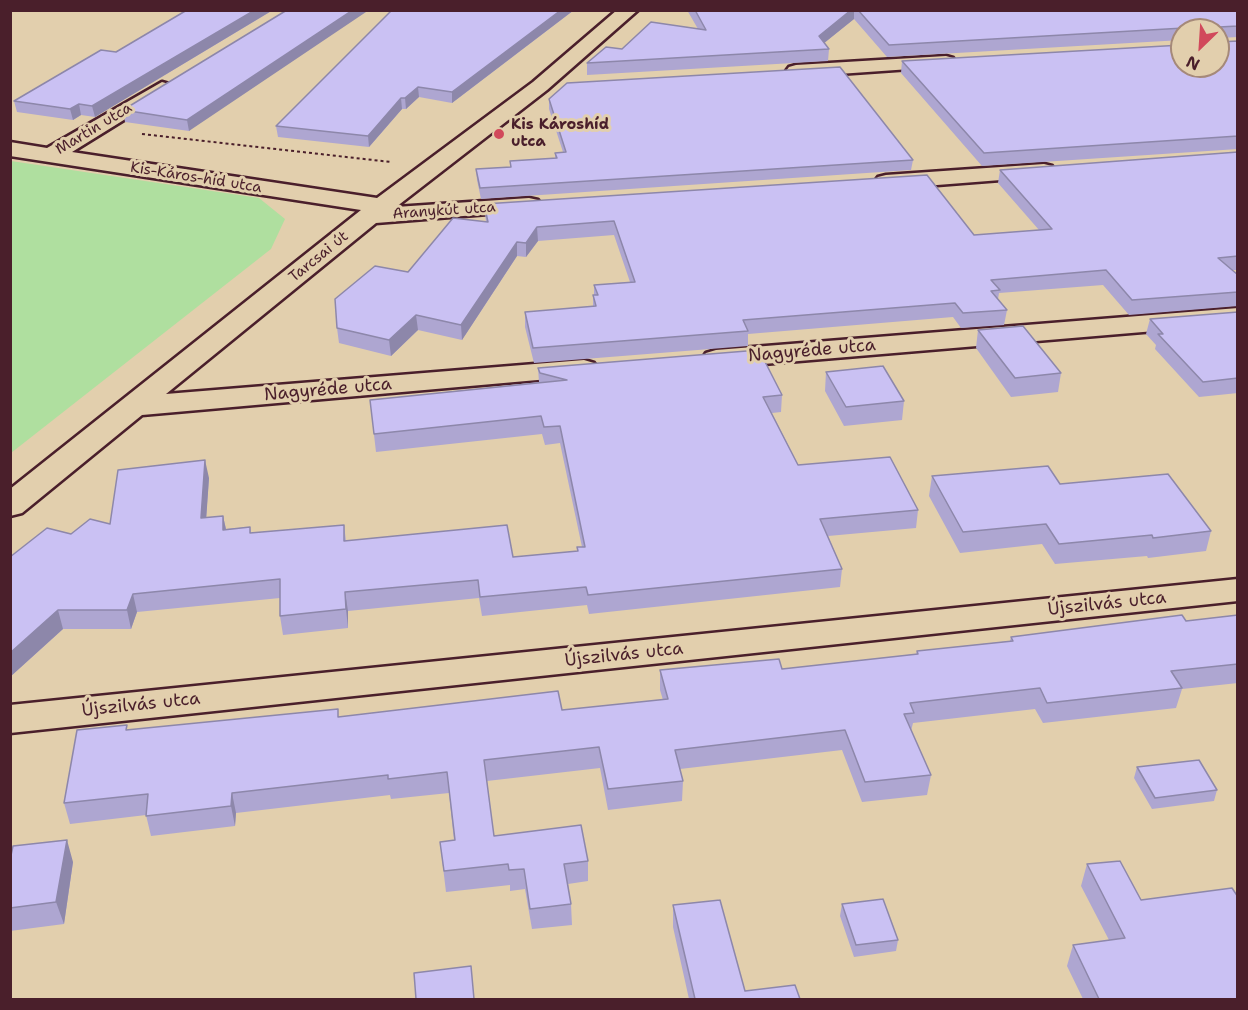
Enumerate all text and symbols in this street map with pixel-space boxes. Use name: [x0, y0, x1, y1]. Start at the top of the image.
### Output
north arrow: [1170, 18, 1230, 78]
text: N: [1183, 51, 1203, 75]
street label: Martin utca: [53, 99, 135, 159]
place label: Kis Károshíd utca: [511, 116, 609, 151]
marker: Kis Károshíd utca: [492, 127, 506, 141]
street label: Kis-Káros-híd utca: [129, 159, 263, 197]
street label: Aranykút utca: [392, 198, 496, 224]
street label: Tarcsai út: [286, 228, 352, 286]
street label: Nagyréde utca: [747, 335, 877, 367]
street label: Nagyréde utca: [263, 374, 393, 406]
street label: Újszilvás utca: [1047, 587, 1167, 621]
street label: Újszilvás utca: [564, 638, 684, 672]
street label: Újszilvás utca: [81, 688, 201, 722]

